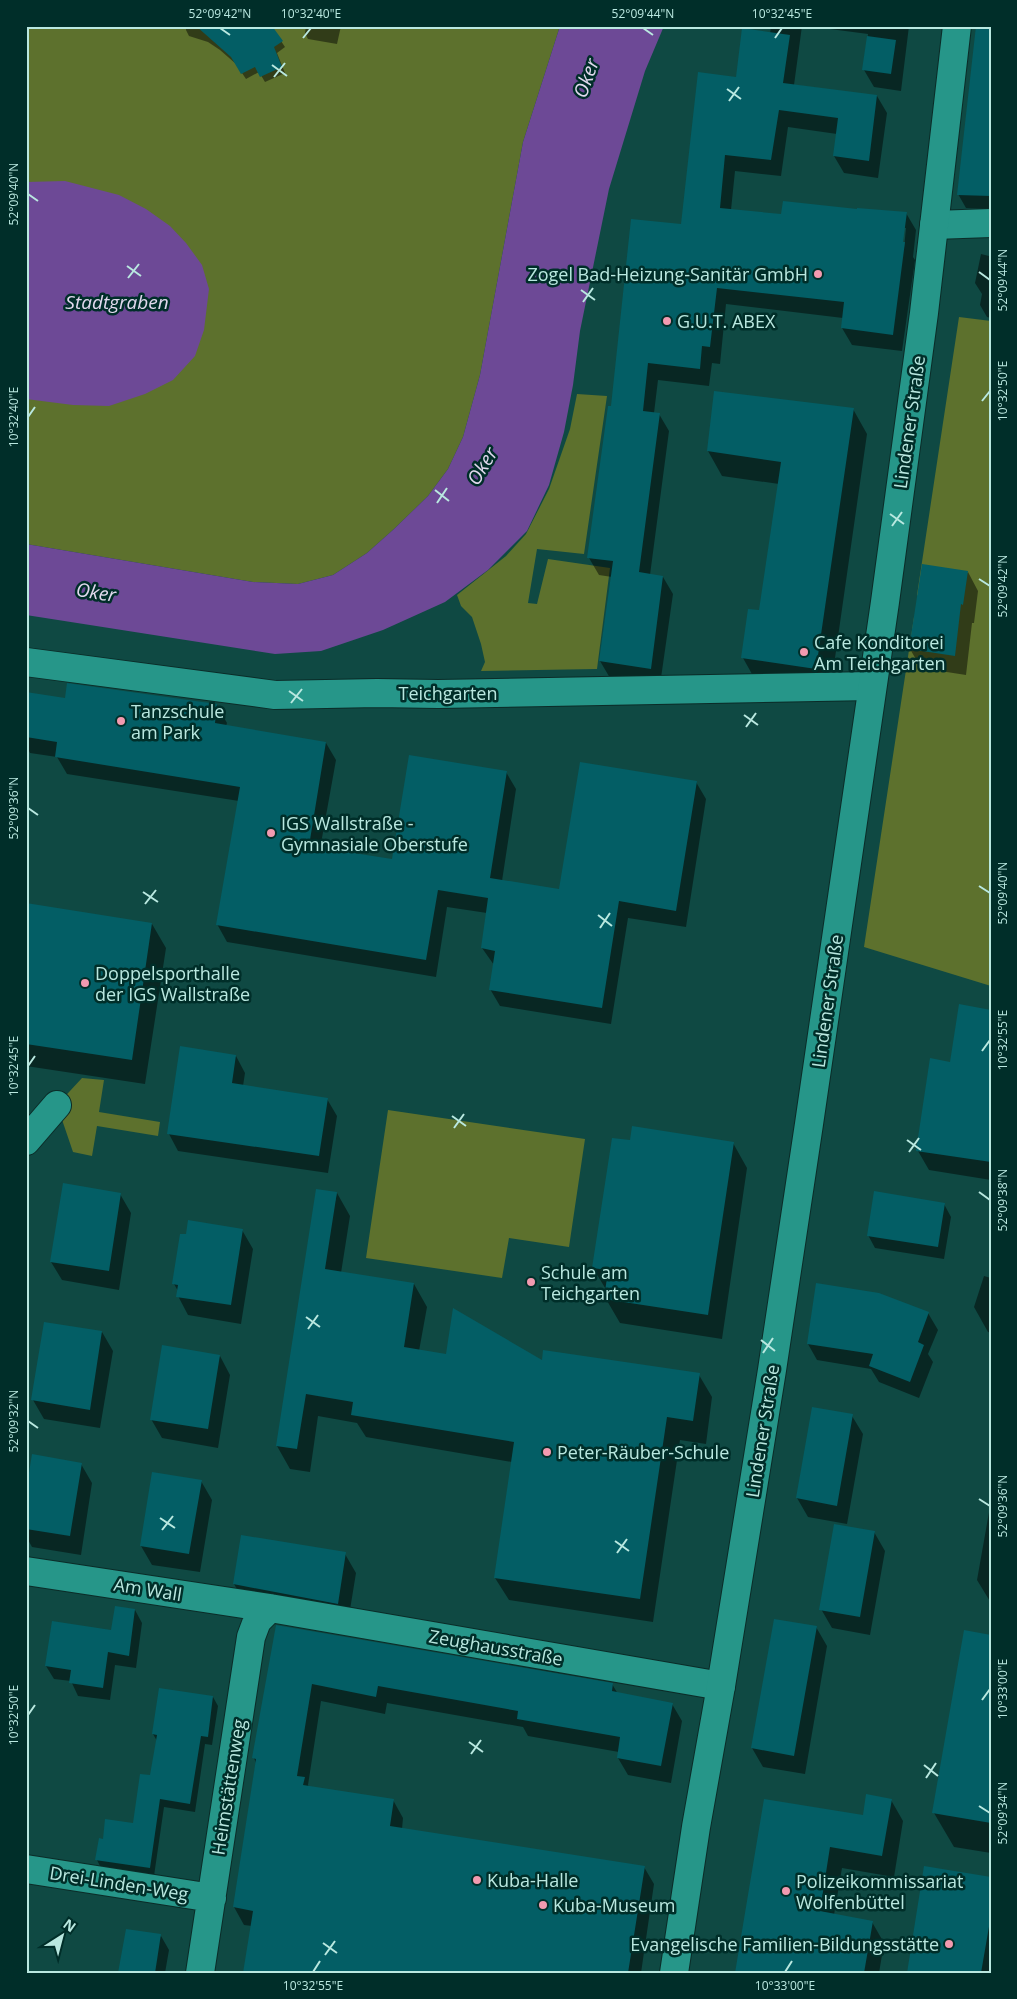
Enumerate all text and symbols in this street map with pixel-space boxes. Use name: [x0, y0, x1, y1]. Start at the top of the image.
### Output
text: 52°09'42"N: [189, 5, 251, 22]
text: 10°32'40"E: [281, 5, 341, 22]
text: 52°09'44"N: [612, 5, 674, 22]
text: 10°32'45"E: [752, 5, 812, 22]
water label: Oker: [567, 53, 606, 101]
text: 52°09'40"N: [5, 163, 22, 225]
text: 52°09'44"N: [994, 249, 1011, 311]
place label: Zogel Bad-Heizung-Sanitär GmbH: [527, 262, 808, 286]
marker: Zogel Bad-Heizung-Sanitär GmbH: [812, 268, 824, 280]
water label: Stadtgraben: [65, 289, 169, 315]
place label: G.U.T. ABEX: [677, 309, 776, 333]
marker: G.U.T. ABEX: [661, 315, 673, 327]
street label: Lindener Straße: [888, 354, 930, 490]
text: 10°32'50"E: [994, 361, 1011, 421]
text: 10°32'40"E: [5, 387, 22, 447]
water label: Oker: [461, 441, 504, 490]
text: 52°09'42"N: [994, 555, 1011, 617]
water label: Oker: [74, 576, 119, 608]
place label: Cafe Konditorei Am Teichgarten: [814, 630, 946, 675]
marker: Cafe Konditorei Am Teichgarten: [798, 646, 810, 658]
street label: Teichgarten: [399, 681, 497, 705]
place label: Tanzschule am Park: [131, 699, 224, 744]
marker: Tanzschule am Park: [115, 715, 127, 727]
text: 52°09'36"N: [5, 777, 22, 839]
place label: IGS Wallstraße - Gymnasiale Oberstufe: [281, 811, 468, 856]
marker: IGS Wallstraße - Gymnasiale Oberstufe: [265, 827, 277, 839]
text: 52°09'40"N: [994, 862, 1011, 924]
street label: Lindener Straße: [806, 933, 848, 1069]
place label: Doppelsporthalle der IGS Wallstraße: [95, 961, 250, 1006]
marker: Doppelsporthalle der IGS Wallstraße: [79, 977, 91, 989]
text: 10°32'55"E: [994, 1010, 1011, 1070]
text: 10°32'45"E: [5, 1036, 22, 1096]
text: 52°09'38"N: [994, 1169, 1011, 1231]
place label: Schule am Teichgarten: [541, 1260, 640, 1305]
marker: Schule am Teichgarten: [525, 1276, 537, 1288]
street label: Lindener Straße: [740, 1363, 784, 1499]
text: 52°09'32"N: [5, 1390, 22, 1452]
place label: Peter-Räuber-Schule: [557, 1440, 729, 1464]
marker: Peter-Räuber-Schule: [541, 1446, 553, 1458]
text: 52°09'36"N: [994, 1475, 1011, 1537]
street label: Am Wall: [112, 1572, 184, 1606]
street label: Zeughausstraße: [427, 1623, 565, 1671]
text: 10°33'00"E: [994, 1659, 1011, 1719]
text: 10°32'50"E: [5, 1685, 22, 1745]
street label: Heimstättenweg: [205, 1717, 251, 1857]
text: 52°09'34"N: [994, 1782, 1011, 1844]
street label: Drei-Linden-Weg: [48, 1860, 190, 1906]
place label: Kuba-Halle: [487, 1868, 578, 1892]
place label: Polizeikommissariat Wolfenbüttel: [796, 1869, 963, 1914]
marker: Kuba-Halle: [471, 1874, 483, 1886]
marker: Polizeikommissariat Wolfenbüttel: [780, 1885, 792, 1897]
place label: Kuba-Museum: [553, 1893, 675, 1917]
marker: Kuba-Museum: [537, 1899, 549, 1911]
north arrow: [38, 1912, 88, 1962]
text: N: [60, 1914, 80, 1936]
place label: Evangelische Familien-Bildungsstätte: [630, 1932, 939, 1956]
marker: Evangelische Familien-Bildungsstätte: [943, 1938, 955, 1950]
text: 10°32'55"E: [283, 1977, 343, 1994]
text: 10°33'00"E: [755, 1977, 815, 1994]

